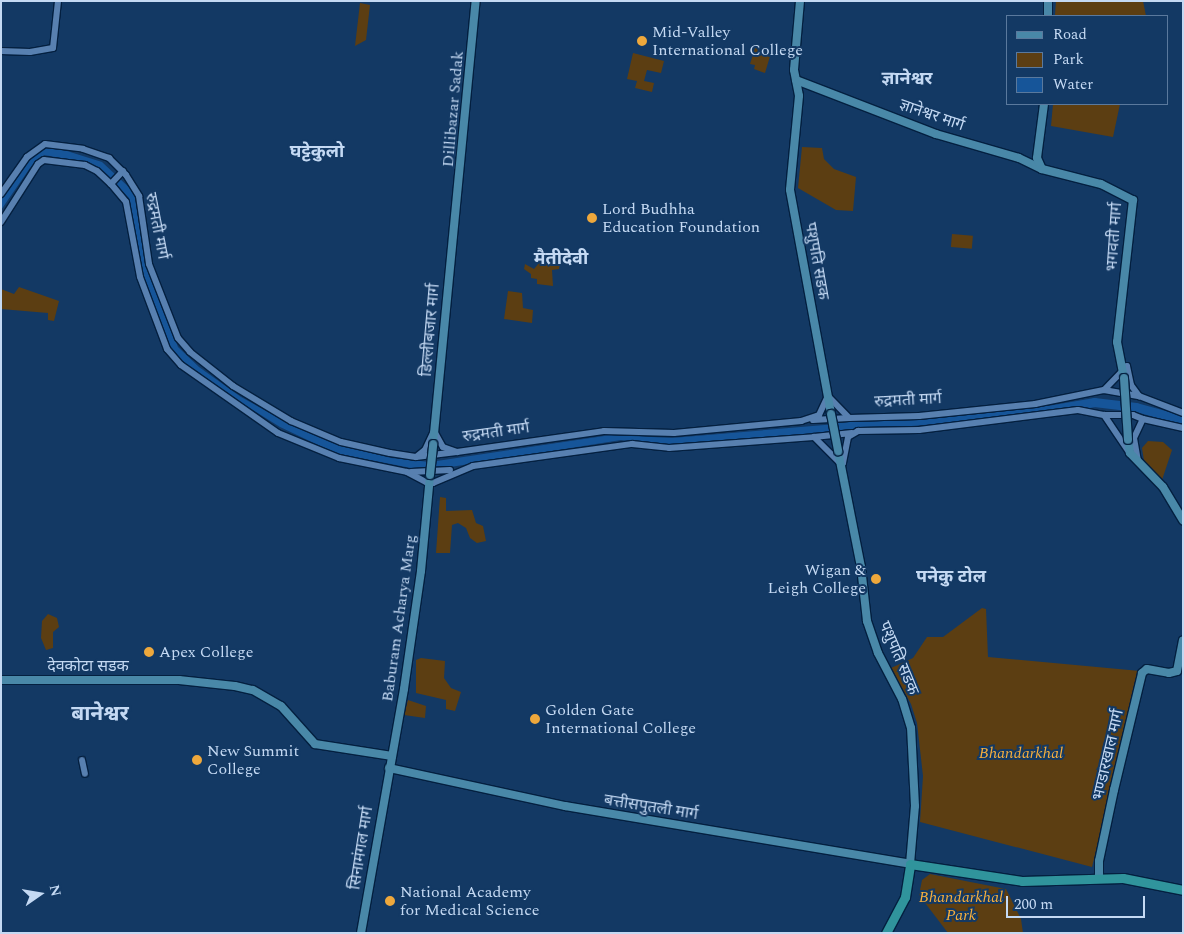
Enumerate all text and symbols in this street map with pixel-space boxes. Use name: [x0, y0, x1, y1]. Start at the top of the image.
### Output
legend: [1006, 15, 1169, 105]
place label: Mid-Valley International College: [652, 22, 803, 60]
text: Road: [1053, 23, 1087, 46]
marker: Mid-Valley International College: [636, 35, 648, 47]
text: Park: [1053, 48, 1084, 71]
street label: Dillibazar Sadak: [438, 50, 468, 168]
district label: ज्ञानेश्वर: [881, 68, 933, 90]
text: Water: [1053, 73, 1093, 96]
street label: ज्ञानेश्वर मार्ग: [897, 95, 967, 135]
district label: घट्टेकुलो: [290, 141, 344, 163]
street label: रुद्रमती मार्ग: [141, 191, 173, 261]
place label: Lord Budhha Education Foundation: [602, 199, 760, 237]
street label: भगवती मार्ग: [1102, 202, 1126, 272]
marker: Lord Budhha Education Foundation: [586, 212, 598, 224]
street label: पशुपति सडक: [801, 221, 833, 301]
district label: मैतीदेवी: [534, 248, 588, 270]
street label: डिल्लीबजार मार्ग: [416, 283, 444, 377]
street label: रुद्रमती मार्ग: [874, 389, 942, 411]
street label: रुद्रमती मार्ग: [461, 418, 531, 446]
street label: Baburam Acharya Marg: [378, 533, 420, 703]
place label: Wigan & Leigh College: [768, 560, 866, 598]
district label: पनेकु टोल: [916, 566, 986, 588]
marker: Wigan & Leigh College: [870, 573, 882, 585]
street label: पशुपति सडक: [875, 618, 923, 698]
place label: Apex College: [159, 642, 253, 662]
marker: Apex College: [143, 646, 155, 658]
street label: देवकोटा सडक: [47, 656, 129, 676]
place label: Golden Gate International College: [545, 700, 696, 738]
district label: बानेश्वर: [71, 701, 129, 727]
street label: भण्डारखाल मार्ग: [1088, 708, 1128, 802]
marker: Golden Gate International College: [529, 713, 541, 725]
place label: New Summit College: [207, 741, 299, 779]
park label: Bhandarkhal: [979, 743, 1063, 763]
marker: New Summit College: [191, 754, 203, 766]
street label: बत्तीसपुतली मार्ग: [603, 790, 699, 824]
street label: सिनामंगल मार्ग: [345, 805, 377, 891]
north arrow: [15, 869, 65, 919]
place label: National Academy for Medical Science: [400, 882, 540, 920]
text: N: [44, 883, 67, 898]
scale bar: [1009, 886, 1148, 918]
park label: Bhandarkhal Park: [919, 887, 1003, 925]
text: 200 m: [1014, 893, 1053, 916]
marker: National Academy for Medical Science: [384, 895, 396, 907]

